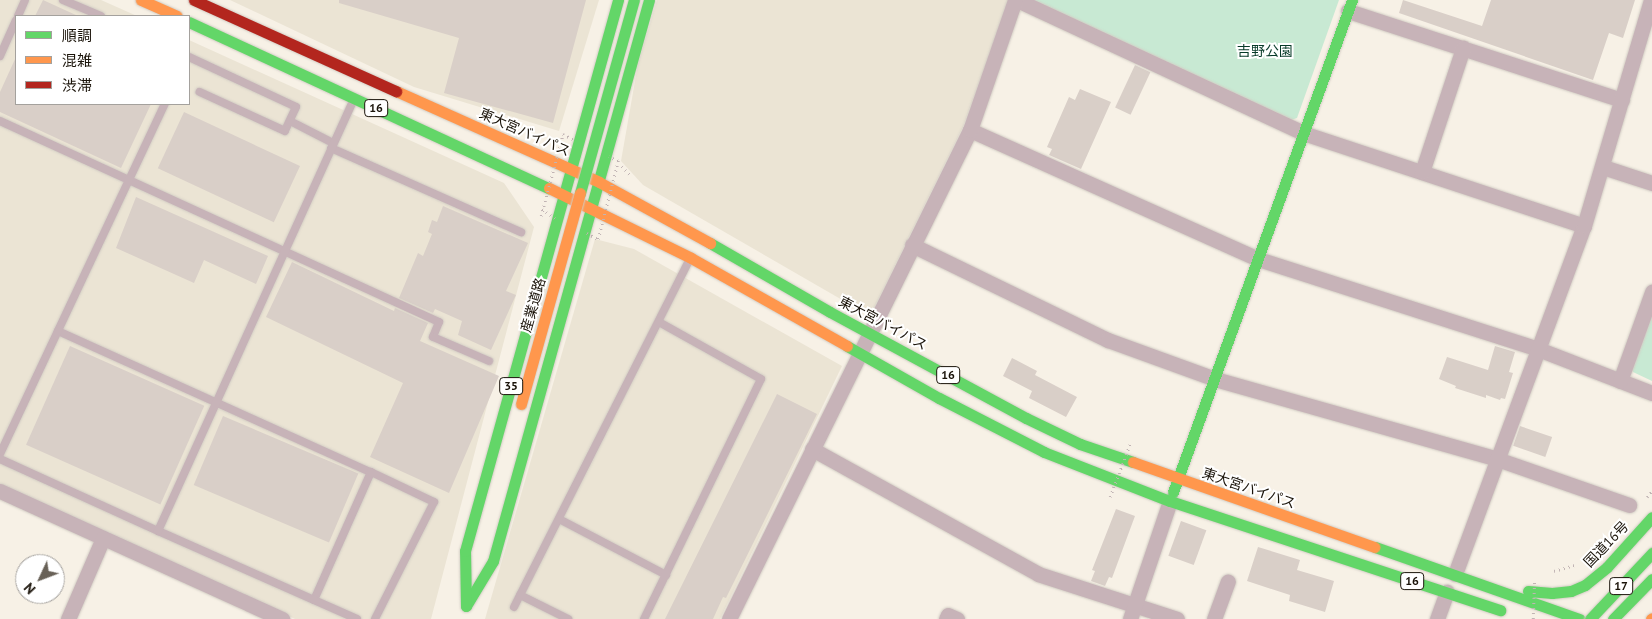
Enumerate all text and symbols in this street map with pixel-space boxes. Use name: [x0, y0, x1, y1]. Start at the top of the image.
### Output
legend: [15, 15, 190, 105]
text: 順調: [62, 26, 92, 45]
park label: 吉野公園: [1237, 43, 1293, 59]
text: 混雑: [62, 51, 92, 70]
text: 渋滞: [62, 76, 92, 95]
road number: 16: [364, 99, 388, 118]
street label: 東大宮バイパス: [477, 104, 573, 160]
street label: 産業道路: [517, 276, 549, 334]
street label: 東大宮バイパス: [836, 293, 930, 353]
road number: 16: [936, 366, 960, 384]
road number: 35: [498, 376, 524, 396]
street label: 東大宮バイパス: [1200, 464, 1298, 512]
street label: 国道16号: [1580, 518, 1632, 570]
north arrow: [15, 554, 65, 604]
road number: 16: [1400, 572, 1424, 590]
road number: 17: [1608, 576, 1634, 596]
text: N: [20, 579, 39, 598]

